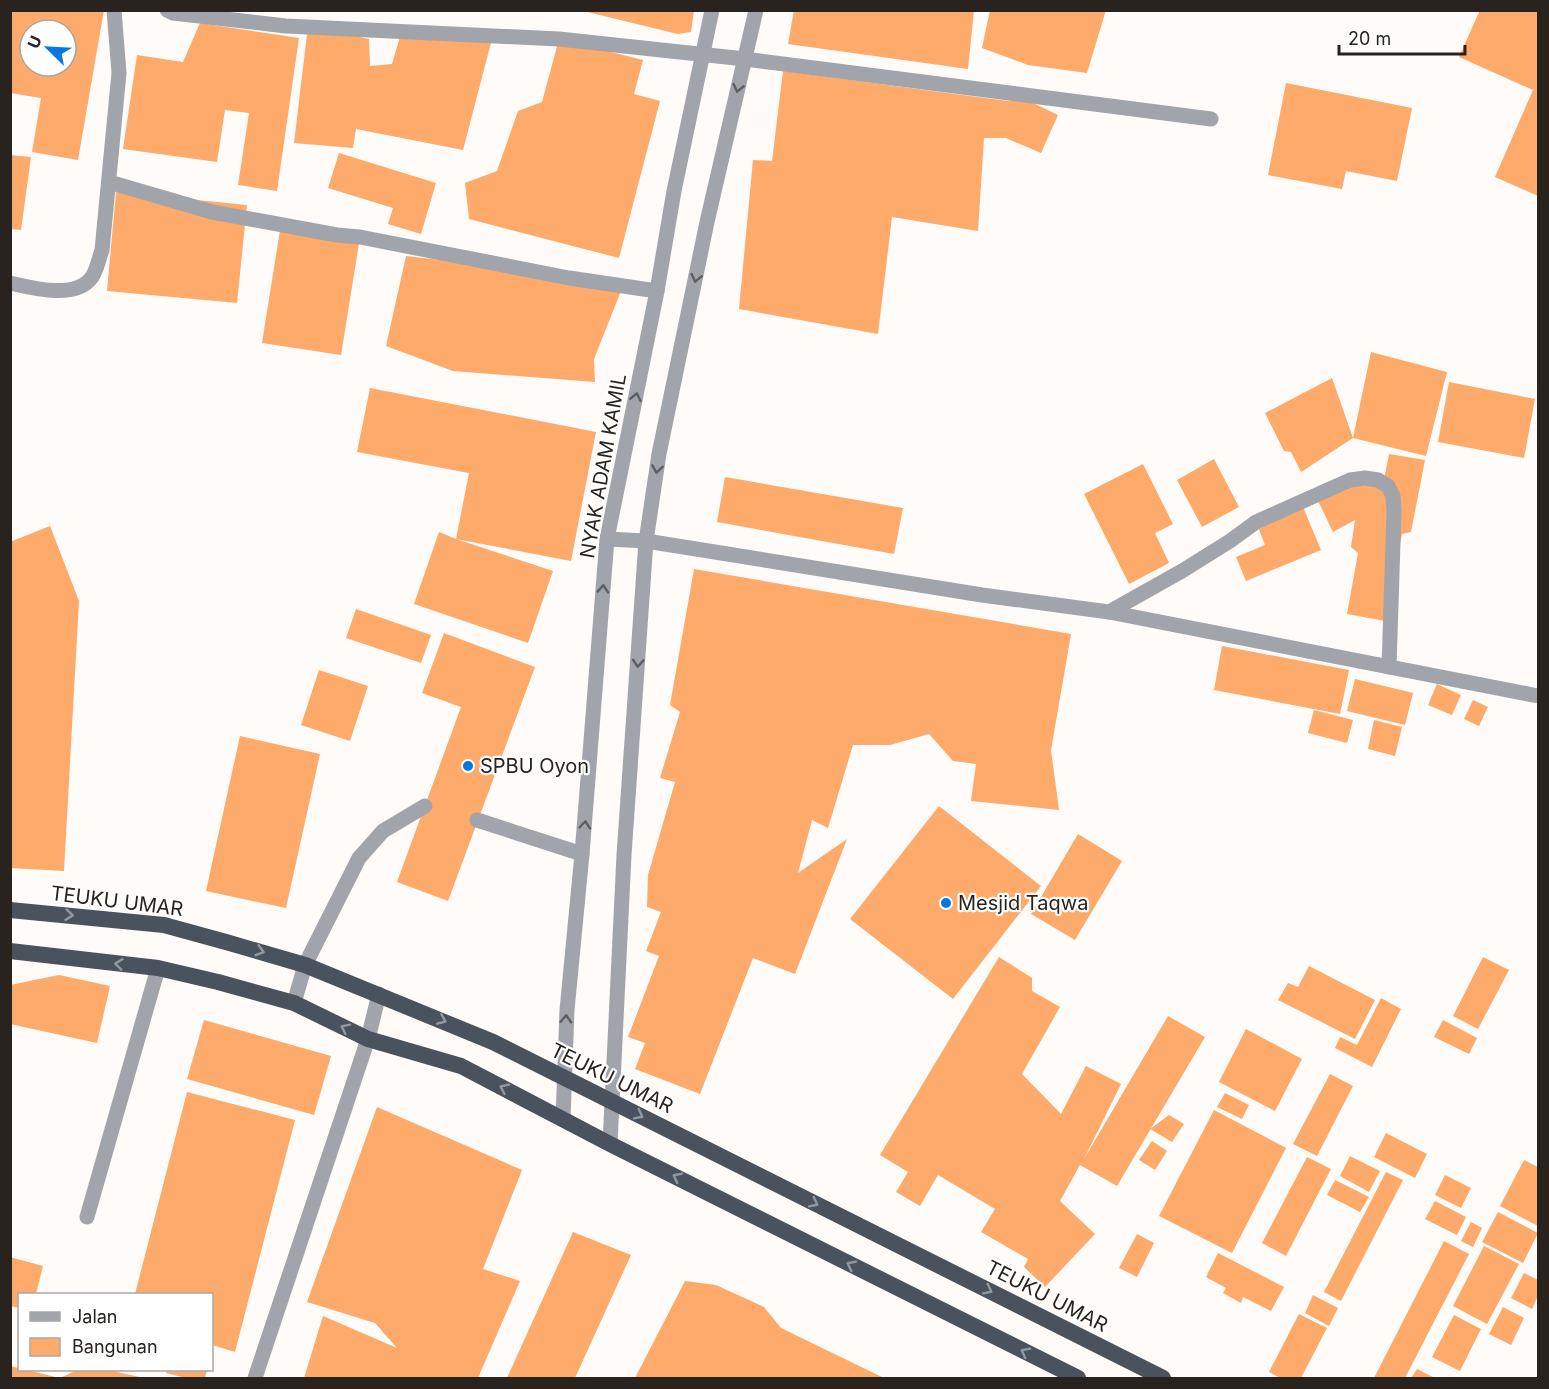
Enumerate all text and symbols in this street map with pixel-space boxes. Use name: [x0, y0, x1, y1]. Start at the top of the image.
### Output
north arrow: [18, 18, 78, 78]
scale bar: [1339, 18, 1465, 56]
text: 20 m: [1348, 28, 1391, 49]
text: U: [23, 32, 46, 51]
one-way arrow: [732, 83, 745, 93]
one-way arrow: [690, 273, 703, 283]
street label: NYAK ADAM KAMIL: [575, 372, 631, 560]
one-way arrow: [629, 392, 642, 402]
one-way arrow: [651, 464, 664, 474]
one-way arrow: [597, 584, 610, 593]
one-way arrow: [632, 659, 645, 668]
place label: SPBU Oyon: [480, 754, 589, 778]
marker: SPBU Oyon: [461, 759, 475, 773]
one-way arrow: [578, 820, 591, 829]
street label: TEUKU UMAR: [49, 881, 185, 921]
place label: Mesjid Taqwa: [958, 891, 1088, 915]
marker: Mesjid Taqwa: [939, 896, 953, 910]
one-way arrow: [64, 908, 73, 921]
one-way arrow: [254, 944, 265, 956]
one-way arrow: [114, 958, 123, 970]
one-way arrow: [436, 1013, 447, 1025]
one-way arrow: [560, 1014, 573, 1023]
one-way arrow: [341, 1024, 352, 1036]
street label: TEUKU UMAR: [547, 1038, 677, 1118]
one-way arrow: [499, 1083, 510, 1095]
one-way arrow: [633, 1108, 644, 1119]
one-way arrow: [672, 1173, 683, 1185]
one-way arrow: [807, 1196, 818, 1207]
street label: TEUKU UMAR: [982, 1255, 1112, 1337]
one-way arrow: [847, 1261, 857, 1272]
one-way arrow: [981, 1283, 992, 1295]
legend: [18, 1293, 213, 1371]
text: Jalan: [72, 1306, 117, 1327]
text: Bangunan: [72, 1336, 158, 1357]
one-way arrow: [1021, 1348, 1032, 1360]

